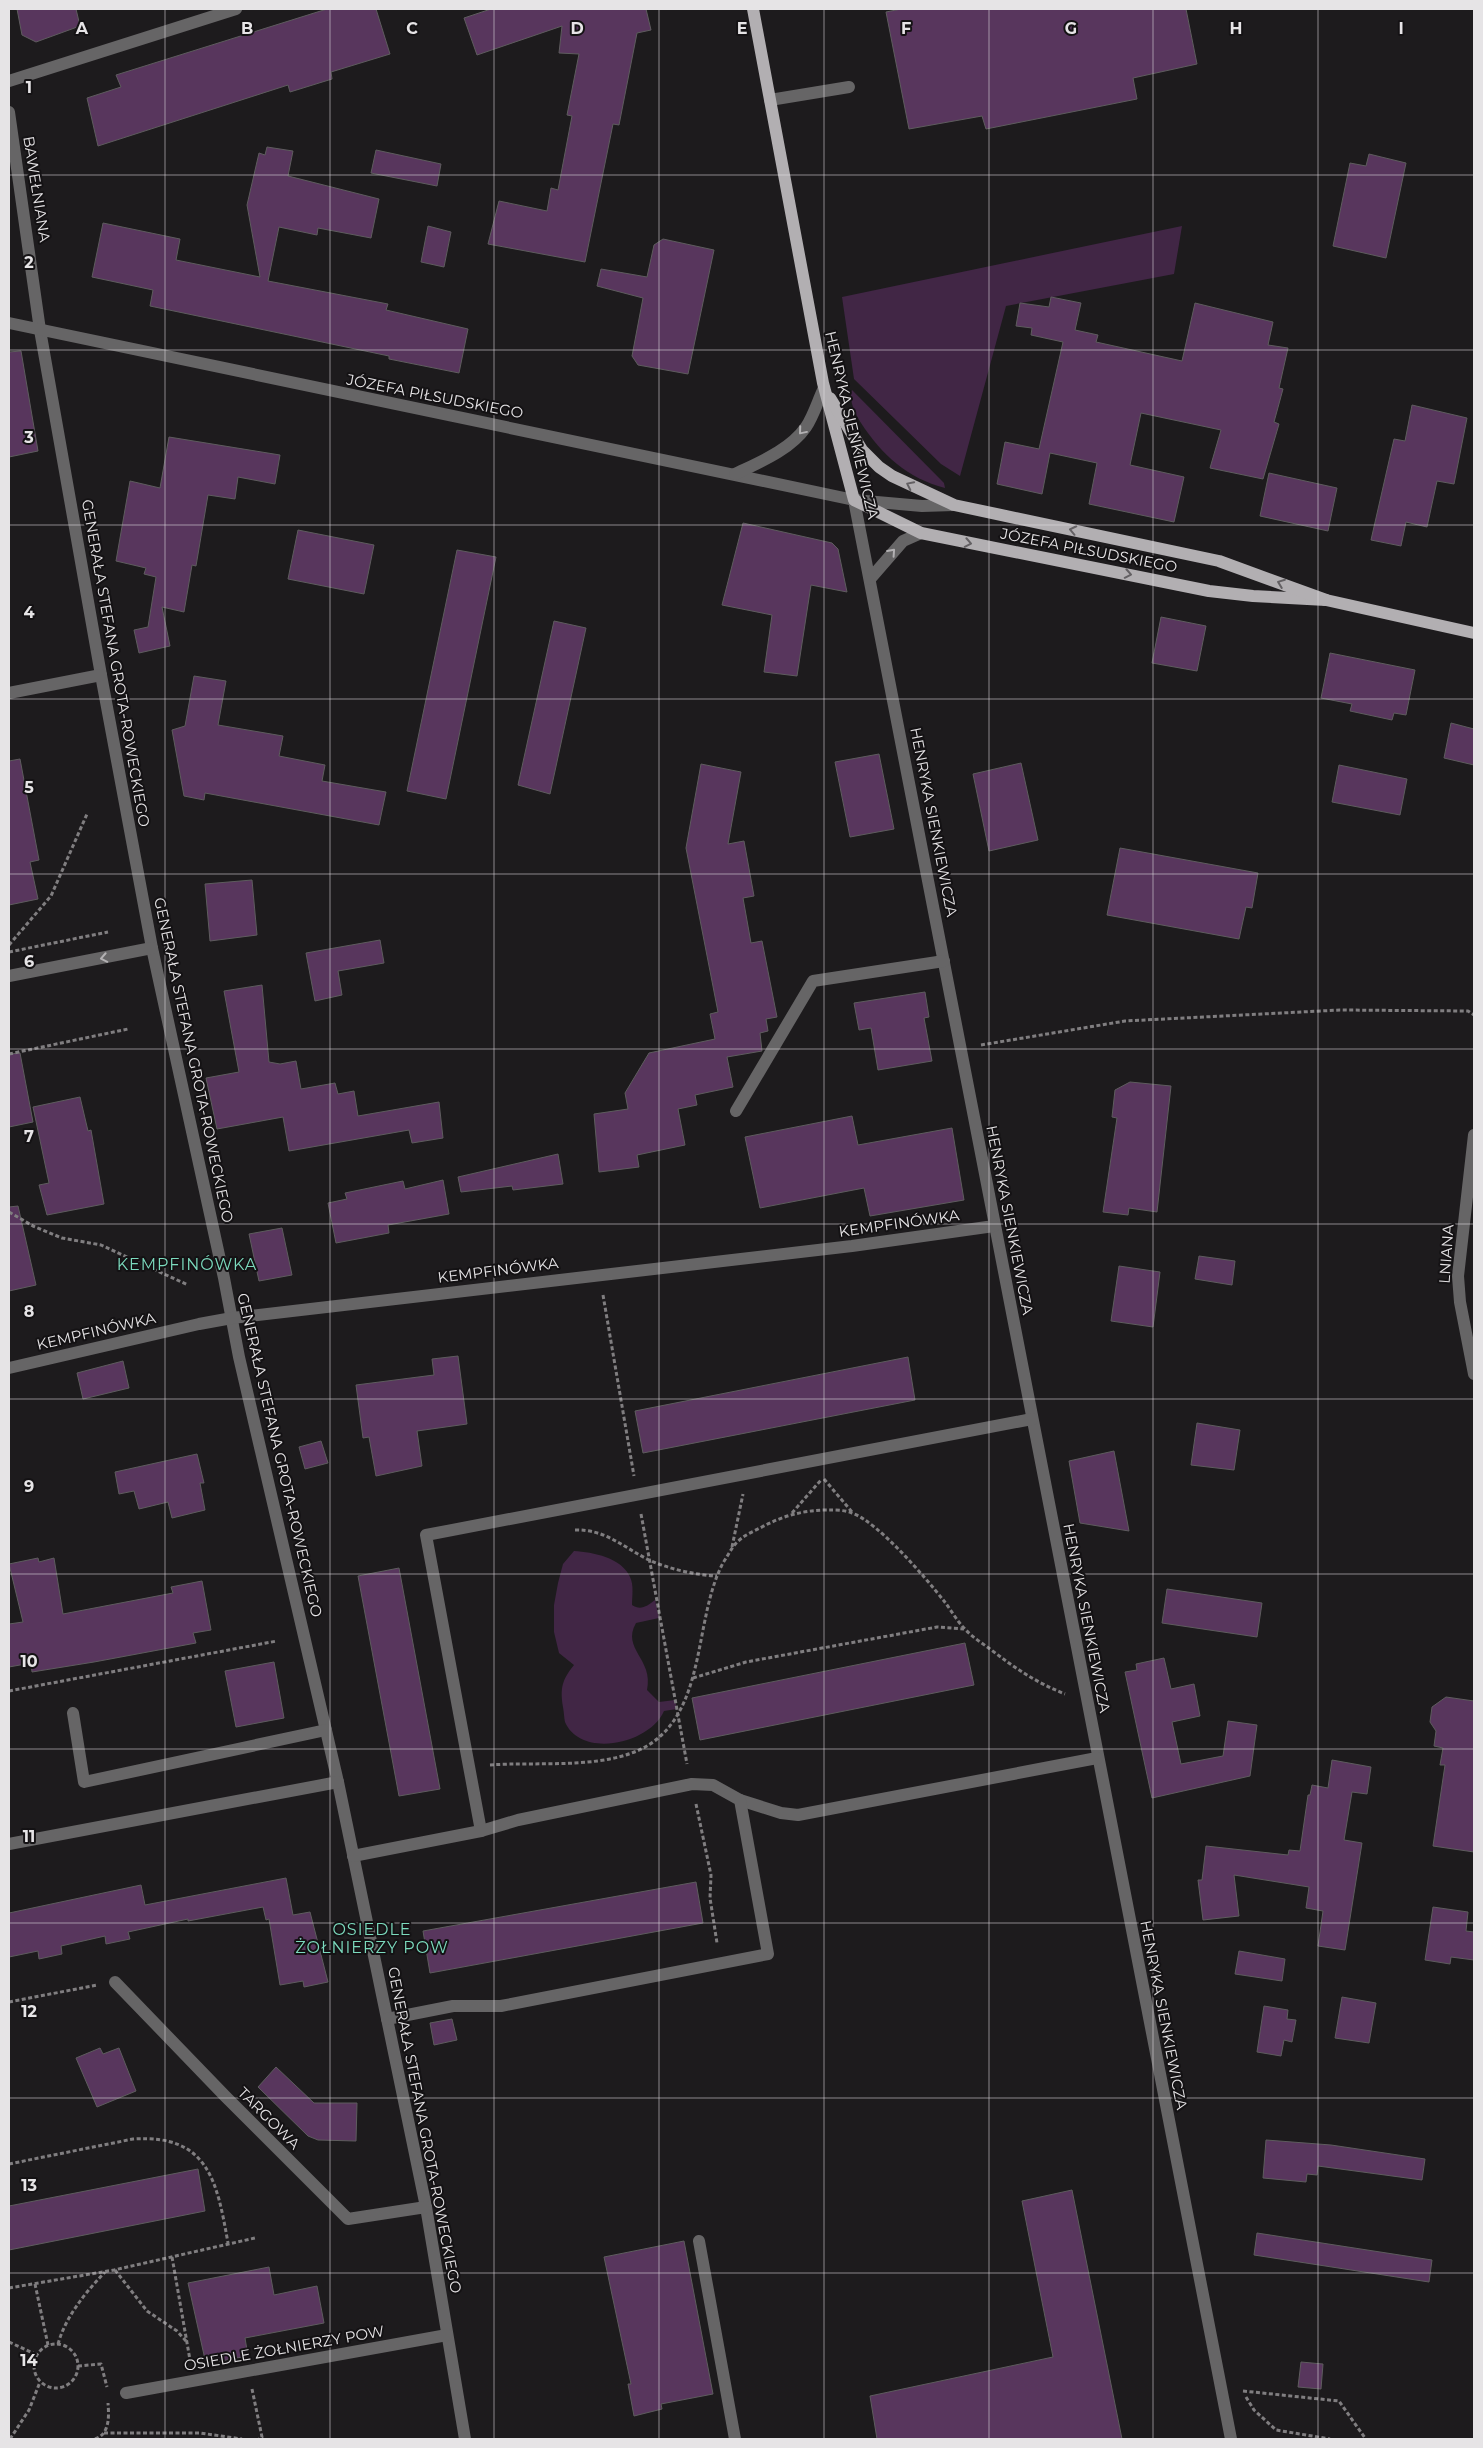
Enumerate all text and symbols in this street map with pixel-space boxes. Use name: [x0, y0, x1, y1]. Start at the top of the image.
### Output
text: A: [75, 19, 89, 38]
text: B: [241, 19, 253, 38]
text: C: [406, 19, 418, 38]
text: D: [570, 19, 584, 38]
text: E: [737, 19, 747, 38]
text: F: [901, 19, 911, 38]
text: G: [1065, 19, 1077, 38]
text: H: [1230, 19, 1242, 38]
text: I: [1398, 19, 1404, 38]
text: 1: [26, 78, 32, 97]
street label: BAWEŁNIANA: [19, 135, 55, 244]
text: 2: [24, 253, 34, 272]
street label: HENRYKA SIENKIEWICZA: [821, 329, 883, 521]
street label: JÓZEFA PIŁSUDSKIEGO: [344, 369, 525, 422]
one-way arrow: [800, 425, 808, 434]
text: 3: [23, 428, 34, 447]
one-way arrow: [906, 481, 915, 491]
street label: GENERAŁA STEFANA GROTA-ROWECKIEGO: [78, 498, 154, 828]
street label: JÓZEFA PIŁSUDSKIEGO: [998, 523, 1179, 576]
one-way arrow: [1068, 525, 1077, 536]
one-way arrow: [964, 537, 973, 547]
one-way arrow: [887, 549, 896, 558]
one-way arrow: [1123, 569, 1132, 579]
one-way arrow: [1277, 579, 1286, 589]
text: 4: [23, 603, 35, 622]
street label: HENRYKA SIENKIEWICZA: [906, 726, 962, 919]
text: 5: [24, 778, 34, 797]
street label: GENERAŁA STEFANA GROTA-ROWECKIEGO: [150, 896, 238, 1224]
text: 6: [24, 952, 34, 971]
one-way arrow: [100, 953, 109, 963]
street label: HENRYKA SIENKIEWICZA: [982, 1124, 1038, 1317]
text: 7: [24, 1127, 34, 1146]
street label: KEMPFINÓWKA: [837, 1205, 961, 1241]
street label: LNIANA: [1434, 1224, 1458, 1284]
street label: KEMPFINÓWKA: [436, 1253, 560, 1287]
district label: KEMPFINÓWKA: [117, 1255, 257, 1274]
street label: GENERAŁA STEFANA GROTA-ROWECKIEGO: [233, 1291, 327, 1619]
text: 8: [24, 1302, 34, 1321]
street label: KEMPFINÓWKA: [35, 1308, 158, 1354]
text: 9: [24, 1477, 34, 1496]
street label: HENRYKA SIENKIEWICZA: [1059, 1522, 1115, 1715]
text: 10: [20, 1652, 38, 1671]
text: 11: [23, 1827, 35, 1846]
street label: HENRYKA SIENKIEWICZA: [1136, 1919, 1192, 2112]
district label: OSIEDLE ŻOŁNIERZY POW: [295, 1920, 449, 1957]
street label: GENERAŁA STEFANA GROTA-ROWECKIEGO: [384, 1965, 466, 2295]
text: 12: [21, 2002, 37, 2021]
street label: TARGOWA: [234, 2083, 304, 2153]
text: 13: [21, 2176, 37, 2195]
street label: OSIEDLE ŻOŁNIERZY POW: [182, 2321, 386, 2375]
text: 14: [20, 2351, 38, 2370]

